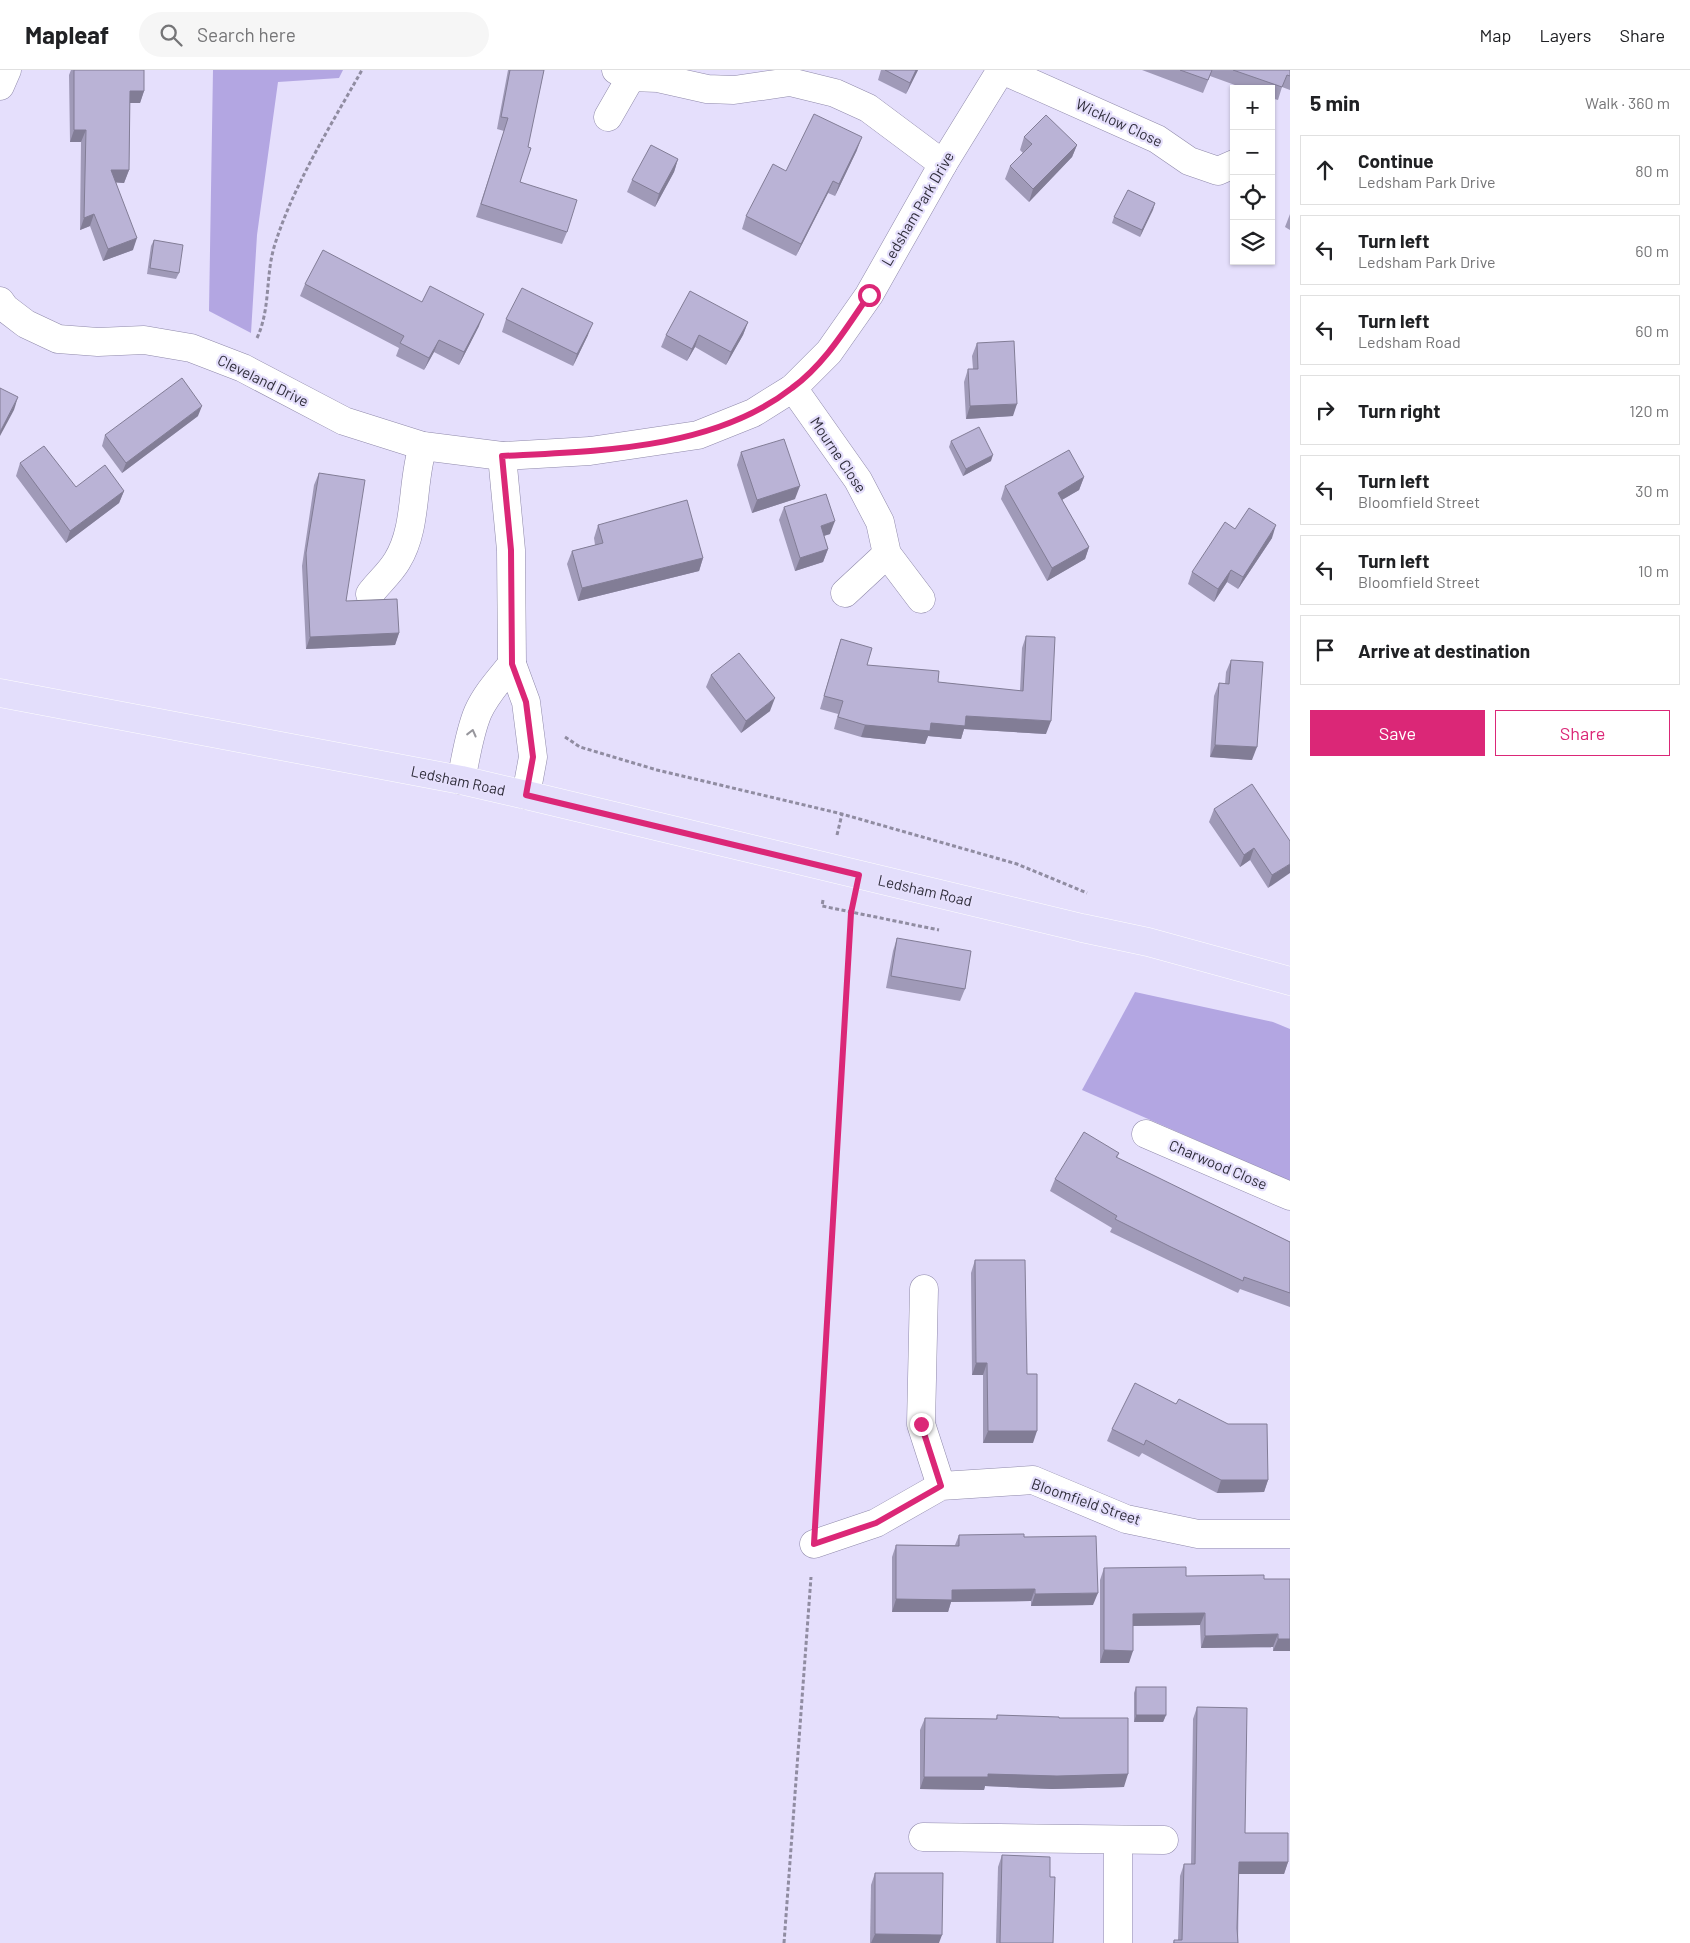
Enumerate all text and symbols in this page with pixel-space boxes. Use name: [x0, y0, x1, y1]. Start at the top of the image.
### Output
search box: [139, 12, 489, 57]
text: Mapleaf: [25, 20, 109, 49]
icon: search: [157, 21, 185, 49]
text: Search here: [197, 23, 296, 46]
text: Map: [1479, 24, 1511, 46]
text: Layers: [1539, 24, 1592, 46]
text: Share: [1620, 24, 1665, 46]
map controls: [1230, 85, 1275, 265]
button: +: [1230, 85, 1275, 130]
text: 5 min: [1310, 90, 1360, 115]
text: Walk · 360 m: [1585, 93, 1670, 112]
street label: Wicklow Close: [1073, 94, 1166, 150]
button: −: [1230, 130, 1275, 175]
street label: Ledsham Park Drive: [877, 148, 957, 269]
text: Continue: [1358, 149, 1434, 172]
icon: ahead: [1311, 156, 1339, 184]
text: 80 m: [1635, 161, 1669, 180]
text: Ledsham Park Drive: [1358, 172, 1496, 191]
button: locate: [1230, 175, 1275, 220]
button: layers: [1230, 220, 1275, 265]
text: Turn left: [1358, 229, 1429, 252]
icon: left: [1311, 236, 1339, 264]
text: 60 m: [1635, 241, 1669, 260]
text: Ledsham Park Drive: [1358, 252, 1496, 271]
route start: [858, 284, 881, 307]
text: Turn left: [1358, 309, 1429, 332]
icon: left: [1311, 316, 1339, 344]
text: 60 m: [1635, 321, 1669, 340]
text: Ledsham Road: [1358, 332, 1461, 351]
street label: Cleveland Drive: [215, 350, 312, 410]
icon: right: [1311, 396, 1339, 424]
text: Turn right: [1358, 399, 1440, 422]
text: 120 m: [1629, 401, 1669, 420]
street label: Mourne Close: [807, 413, 871, 496]
text: Turn left: [1358, 469, 1429, 492]
icon: left: [1311, 476, 1339, 504]
text: 30 m: [1635, 481, 1669, 500]
text: Bloomfield Street: [1358, 492, 1480, 511]
text: Turn left: [1358, 549, 1429, 572]
icon: left: [1311, 556, 1339, 584]
text: 10 m: [1638, 561, 1669, 580]
text: Bloomfield Street: [1358, 572, 1480, 591]
icon: arrive: [1311, 636, 1339, 664]
text: Arrive at destination: [1358, 639, 1530, 662]
button: Save: [1310, 710, 1485, 756]
button: Share: [1495, 710, 1670, 756]
one-way arrow: [466, 728, 477, 737]
street label: Ledsham Road: [409, 761, 507, 799]
street label: Ledsham Road: [876, 870, 974, 910]
street label: Charwood Close: [1167, 1135, 1270, 1193]
route end: [910, 1413, 933, 1436]
street label: Bloomfield Street: [1029, 1474, 1143, 1528]

